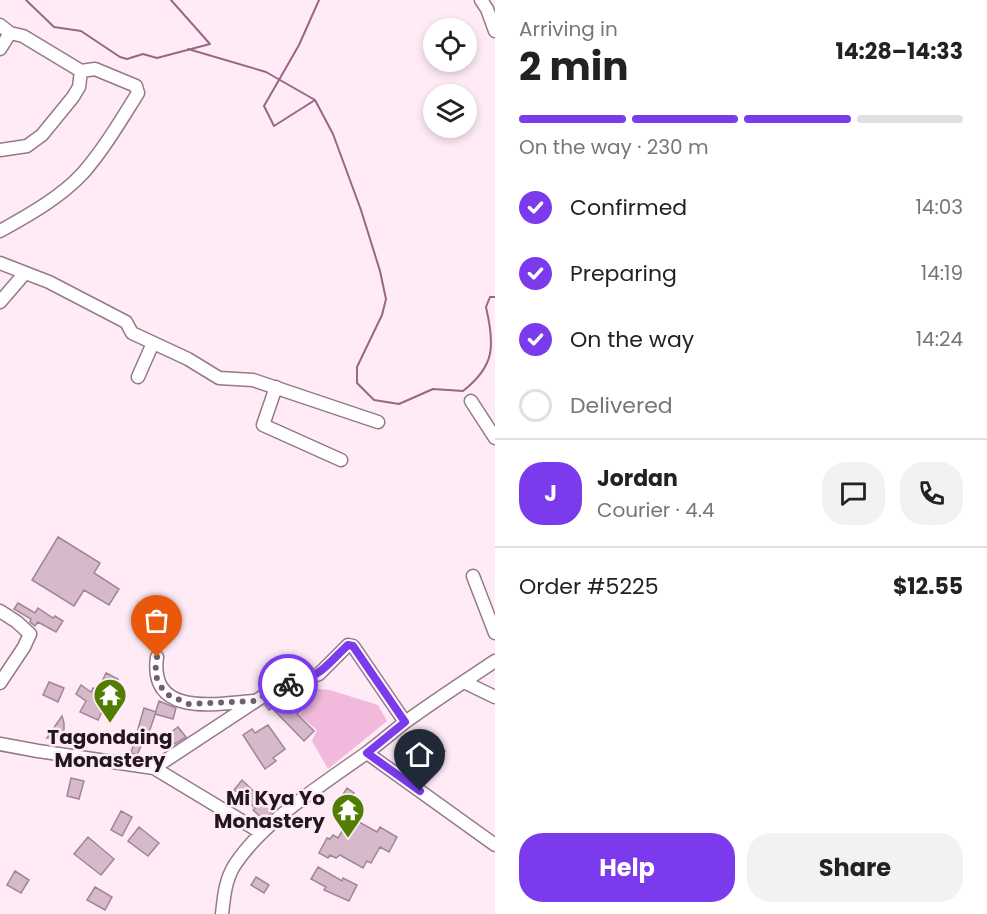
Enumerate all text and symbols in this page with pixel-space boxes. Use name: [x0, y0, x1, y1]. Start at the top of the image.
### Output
text: Arriving in: [519, 15, 618, 43]
map controls: [423, 18, 477, 138]
button: locate: [423, 18, 477, 72]
text: 14:28–14:33: [835, 36, 963, 67]
text: 2 min: [519, 39, 629, 94]
button: layers: [423, 84, 477, 138]
text: On the way · 230 m: [519, 133, 709, 161]
icon: check: [519, 191, 552, 224]
text: Confirmed: [570, 192, 687, 223]
text: 14:03: [915, 193, 963, 221]
icon: check: [519, 257, 552, 290]
text: Preparing: [570, 258, 677, 289]
text: 14:19: [921, 259, 963, 287]
icon: check: [519, 323, 552, 356]
text: On the way: [570, 324, 694, 355]
text: 14:24: [916, 325, 963, 353]
text: Delivered: [570, 390, 673, 421]
button: chat: [822, 462, 885, 525]
button: phone: [900, 462, 963, 525]
text: Jordan: [597, 463, 678, 494]
text: J: [544, 478, 557, 509]
text: Courier · 4.4: [597, 496, 715, 524]
text: Order #5225: [519, 571, 659, 602]
text: $12.55: [893, 571, 963, 602]
pin: [131, 595, 182, 657]
icon: bag: [140, 604, 173, 637]
courier: [258, 654, 318, 714]
icon: bike: [272, 668, 305, 701]
temple icon: Tagondaing Monastery: [92, 677, 128, 724]
place label: Tagondaing Monastery: [47, 723, 173, 774]
pin: [394, 729, 445, 791]
icon: home: [403, 738, 436, 771]
place label: Mi Kya Yo Monastery: [214, 784, 325, 835]
temple icon: Mi Kya Yo Monastery: [330, 792, 366, 839]
button: Help: [519, 833, 735, 902]
button: Share: [747, 833, 963, 902]

